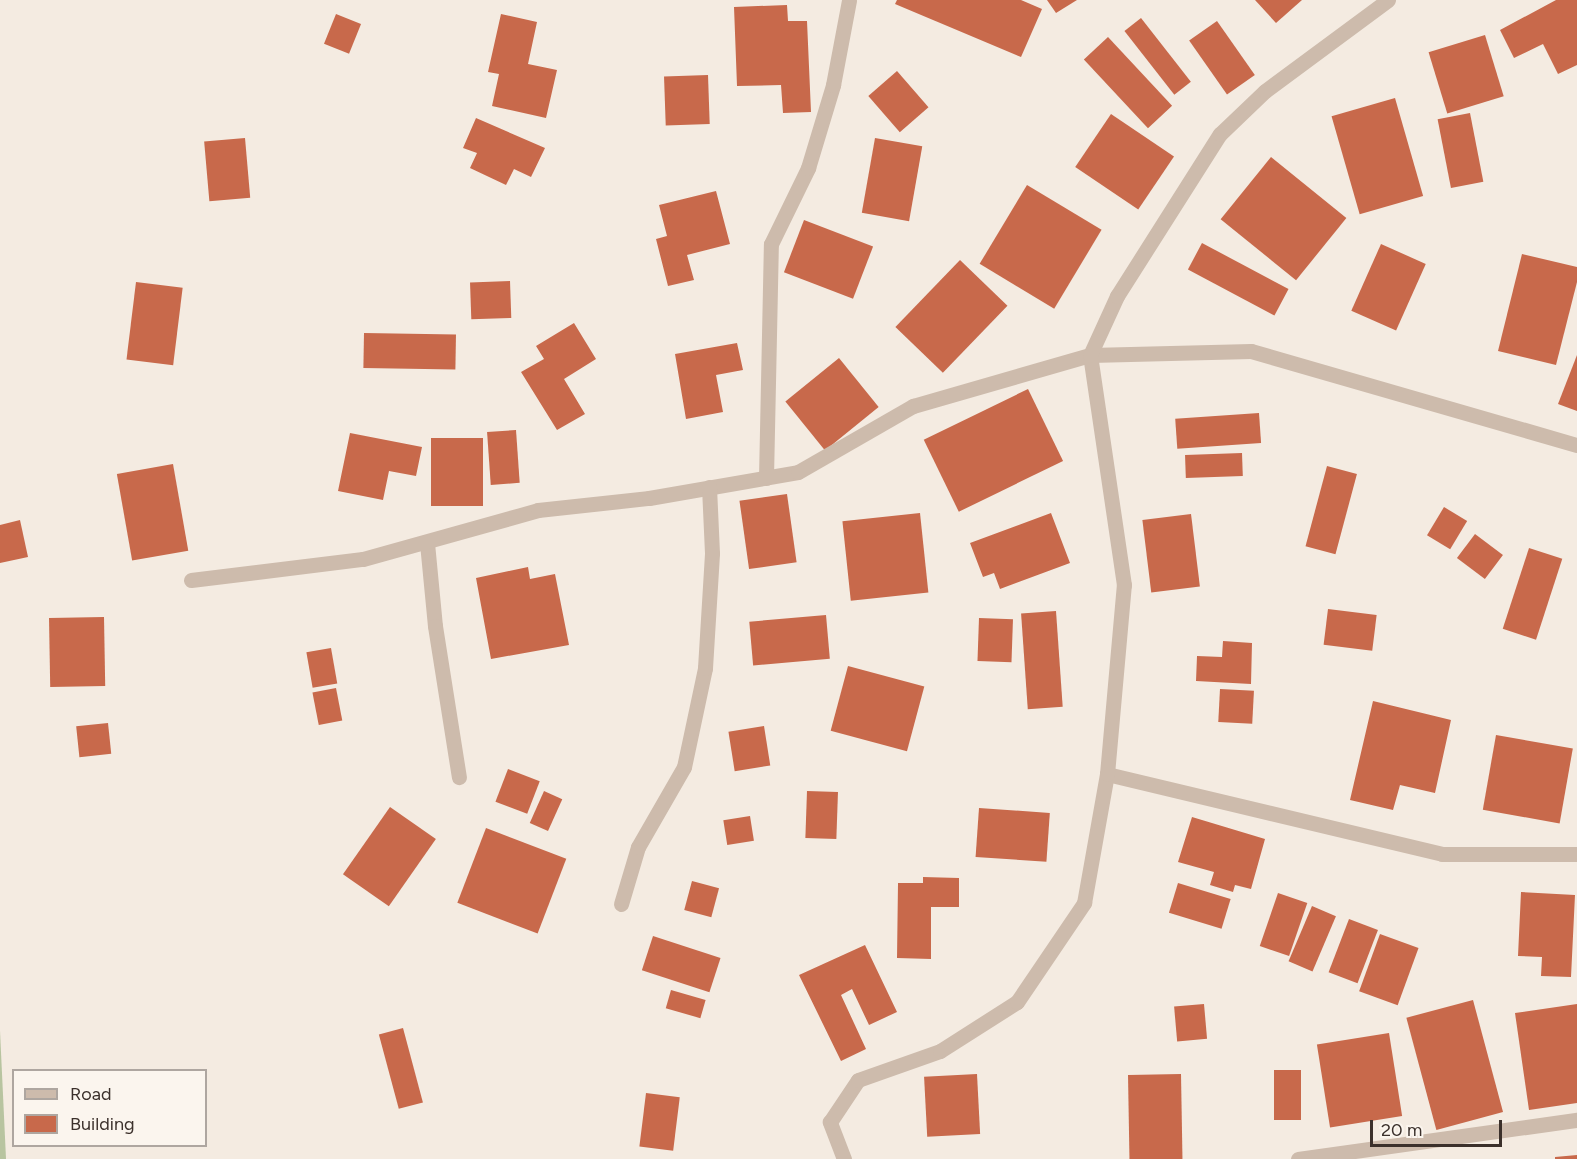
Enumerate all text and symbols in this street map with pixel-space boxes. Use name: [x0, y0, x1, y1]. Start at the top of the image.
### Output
legend: [12, 1069, 207, 1147]
text: Road: [70, 1083, 111, 1105]
scale bar: [1373, 1108, 1505, 1146]
text: Building: [70, 1113, 135, 1135]
text: 20 m: [1381, 1119, 1422, 1141]

